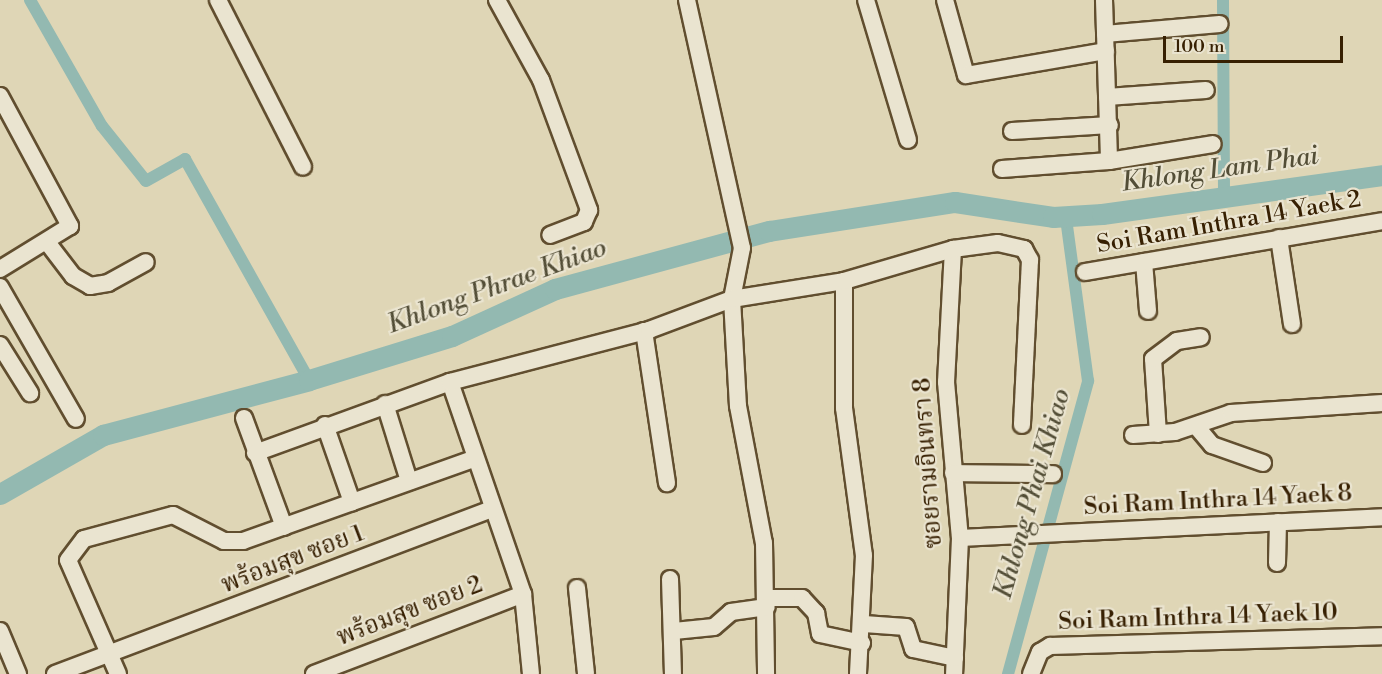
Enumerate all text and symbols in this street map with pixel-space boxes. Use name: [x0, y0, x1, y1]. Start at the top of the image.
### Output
scale bar: [1166, 24, 1346, 62]
text: 100 m: [1174, 35, 1225, 58]
water label: Khlong Lam Phai: [1119, 141, 1321, 199]
street label: Soi Ram Inthra 14 Yaek 2: [1095, 186, 1363, 260]
water label: Khlong Phrae Khiao: [383, 233, 611, 341]
street label: ซอยรามอินทรา 8: [909, 377, 949, 549]
water label: Khlong Phai Khiao: [988, 385, 1078, 603]
street label: Soi Ram Inthra 14 Yaek 8: [1083, 480, 1353, 522]
street label: พร้อมสุข ซอย 1: [218, 520, 368, 600]
street label: พร้อมสุข ซอย 2: [333, 571, 487, 653]
street label: Soi Ram Inthra 14 Yaek 10: [1058, 599, 1338, 637]

